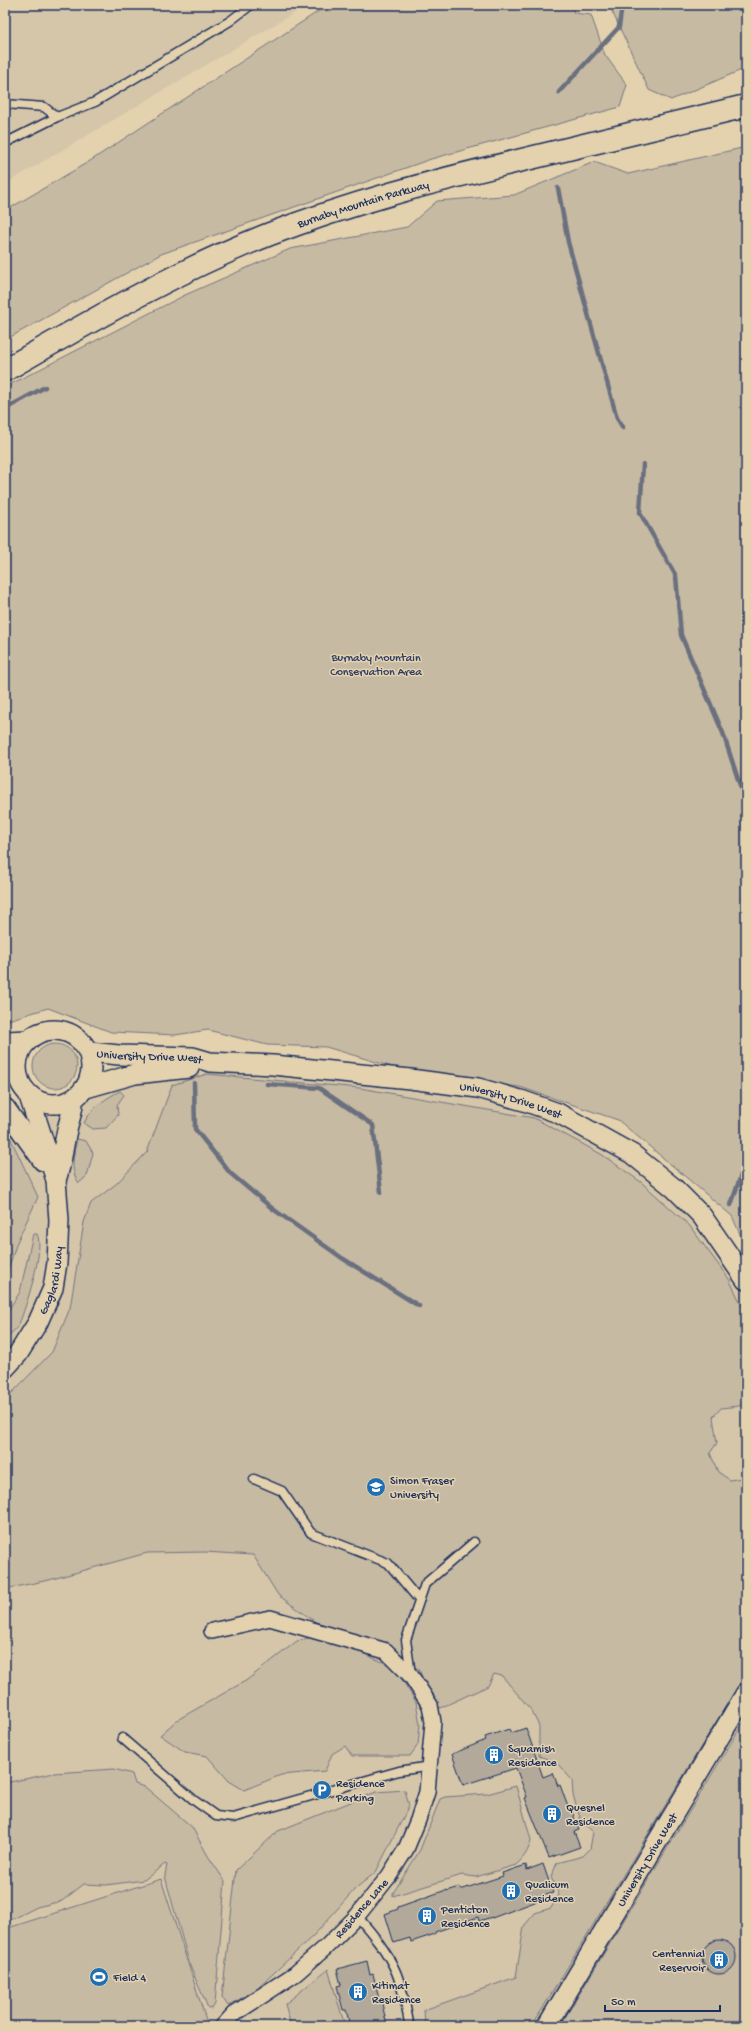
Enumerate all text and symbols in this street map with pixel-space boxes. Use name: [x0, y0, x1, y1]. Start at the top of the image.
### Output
street label: Burnaby Mountain Parkway: [295, 179, 431, 233]
park label: Burnaby Mountain Conservation Area: [330, 652, 422, 680]
street label: University Drive West: [96, 1048, 205, 1069]
street label: University Drive West: [458, 1081, 565, 1123]
street label: Gaglardi Way: [37, 1246, 67, 1317]
place label: Simon Fraser University: [390, 1475, 455, 1503]
school or university icon: Simon Fraser University: [365, 1476, 387, 1498]
place label: Squamish Residence: [508, 1743, 558, 1771]
building icon: Squamish Residence: [483, 1744, 505, 1766]
place label: Residence Parking: [335, 1778, 386, 1806]
parking icon: Residence Parking: [311, 1779, 333, 1801]
place label: Quesnel Residence: [566, 1802, 616, 1830]
building icon: Quesnel Residence: [541, 1803, 563, 1825]
street label: University Drive West: [615, 1810, 682, 1910]
street label: Residence Lane: [333, 1876, 393, 1942]
place label: Qualicum Residence: [525, 1879, 575, 1907]
building icon: Qualicum Residence: [500, 1880, 522, 1902]
place label: Penticton Residence: [440, 1904, 491, 1932]
building icon: Penticton Residence: [416, 1905, 438, 1927]
place label: Centennial Reservoir: [652, 1948, 707, 1976]
building icon: Centennial Reservoir: [708, 1949, 730, 1971]
sports icon: Field 4: [88, 1966, 110, 1988]
place label: Field 4: [112, 1972, 146, 1986]
place label: Kitimat Residence: [372, 1980, 422, 2008]
building icon: Kitimat Residence: [347, 1981, 369, 2003]
scale bar: [605, 1987, 720, 2013]
text: 50 m: [611, 1996, 636, 2010]

